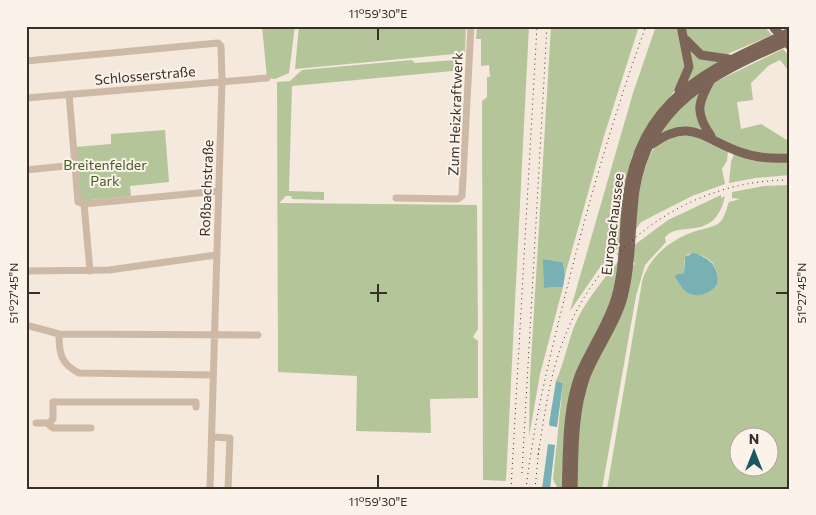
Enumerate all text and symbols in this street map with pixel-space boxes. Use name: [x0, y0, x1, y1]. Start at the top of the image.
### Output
text: 11°59'30"E: [349, 6, 407, 20]
street label: Zum Heizkraftwerk: [444, 51, 466, 176]
street label: Schlosserstraße: [94, 62, 196, 88]
street label: Roßbachstraße: [196, 139, 216, 237]
park label: Breitenfelder Park: [63, 156, 147, 189]
street label: Europachaussee: [597, 172, 627, 276]
text: 51°27'45"N: [6, 263, 20, 323]
text: 51°27'45"N: [794, 263, 808, 323]
north arrow: [728, 428, 778, 478]
text: N: [749, 430, 759, 447]
text: 11°59'30"E: [349, 494, 407, 508]

